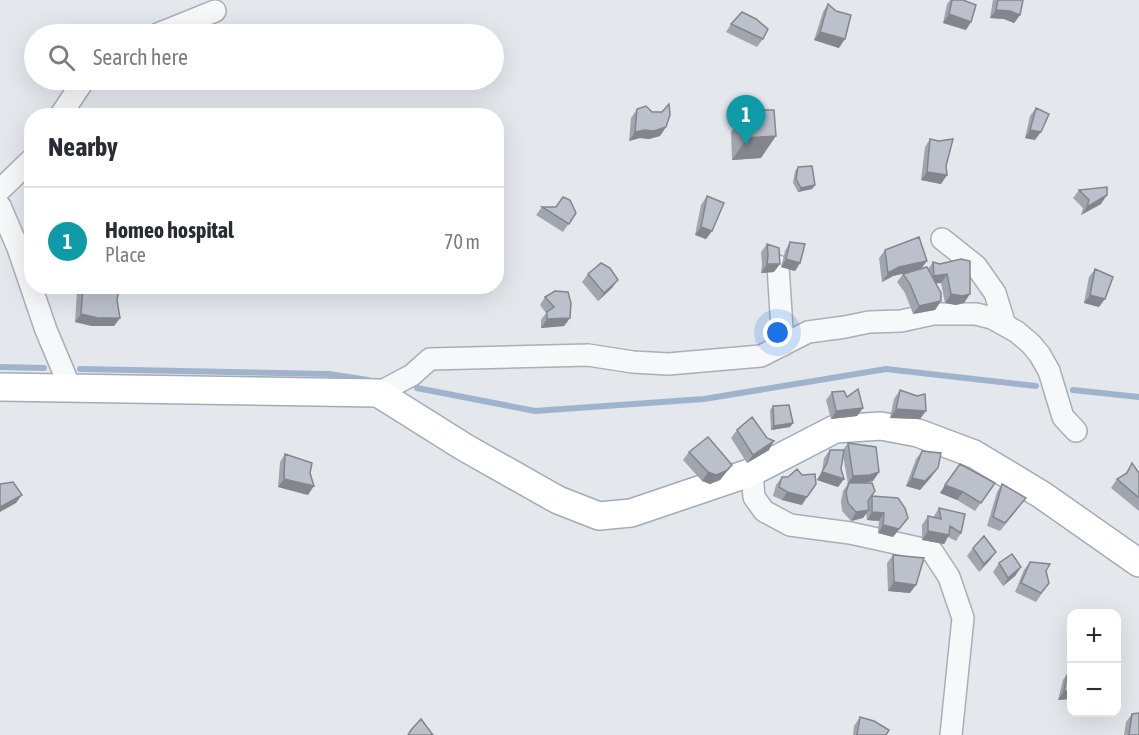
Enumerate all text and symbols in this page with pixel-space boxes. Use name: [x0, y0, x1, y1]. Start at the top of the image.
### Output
search box: [24, 24, 504, 90]
icon: search: [45, 41, 78, 74]
text: Search here: [93, 44, 188, 70]
pin: 1: [726, 96, 766, 145]
text: Nearby: [48, 132, 118, 162]
text: Homeo hospital: [105, 217, 234, 243]
text: 1: [63, 230, 72, 253]
text: 70 m: [444, 230, 480, 253]
text: Place: [105, 243, 146, 266]
your location: [763, 318, 792, 347]
map controls: [1067, 609, 1121, 717]
button: +: [1067, 609, 1121, 663]
button: −: [1067, 663, 1121, 717]

